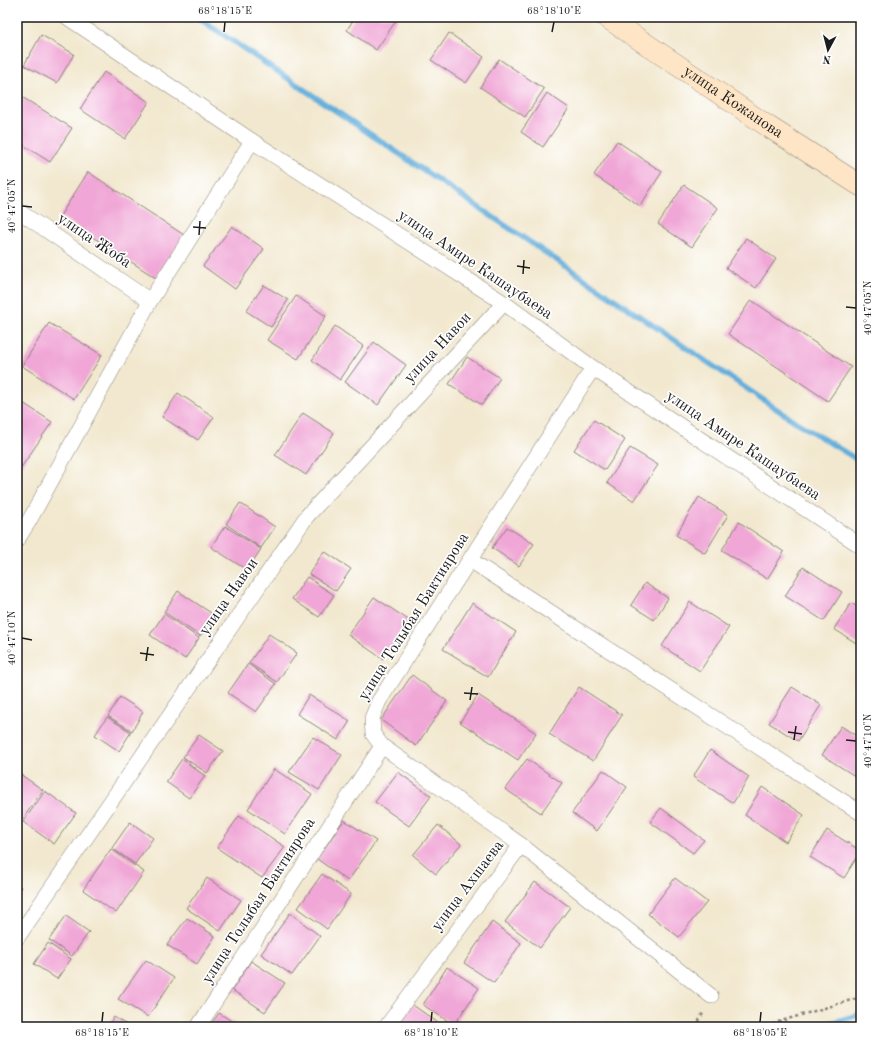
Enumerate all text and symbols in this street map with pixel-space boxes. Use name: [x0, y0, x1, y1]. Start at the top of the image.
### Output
text: 68°18'15"E: [198, 6, 252, 16]
text: 68°18'10"E: [527, 6, 581, 16]
north arrow: [808, 30, 848, 70]
text: N: [822, 52, 832, 64]
street label: улица Кожанова: [680, 63, 786, 142]
text: 40°47'05"N: [7, 178, 17, 233]
street label: улица Амире Кашаубаева: [395, 207, 555, 323]
street label: улица Жоба: [54, 211, 134, 272]
text: 40°47'05"N: [863, 280, 873, 335]
street label: улица Навои: [401, 310, 475, 386]
street label: улица Амире Кашаубаева: [663, 388, 823, 504]
street label: улица Толыбая Бактиярова: [356, 530, 472, 704]
street label: улица Навои: [197, 555, 261, 639]
text: 40°47'10"N: [7, 610, 17, 665]
text: 40°47'10"N: [863, 713, 873, 768]
street label: улица Толыбая Бактиярова: [199, 815, 319, 987]
street label: улица Ахшаева: [429, 838, 507, 934]
text: 68°18'15"E: [75, 1028, 129, 1038]
text: 68°18'10"E: [404, 1028, 458, 1038]
text: 68°18'05"E: [733, 1028, 787, 1038]

